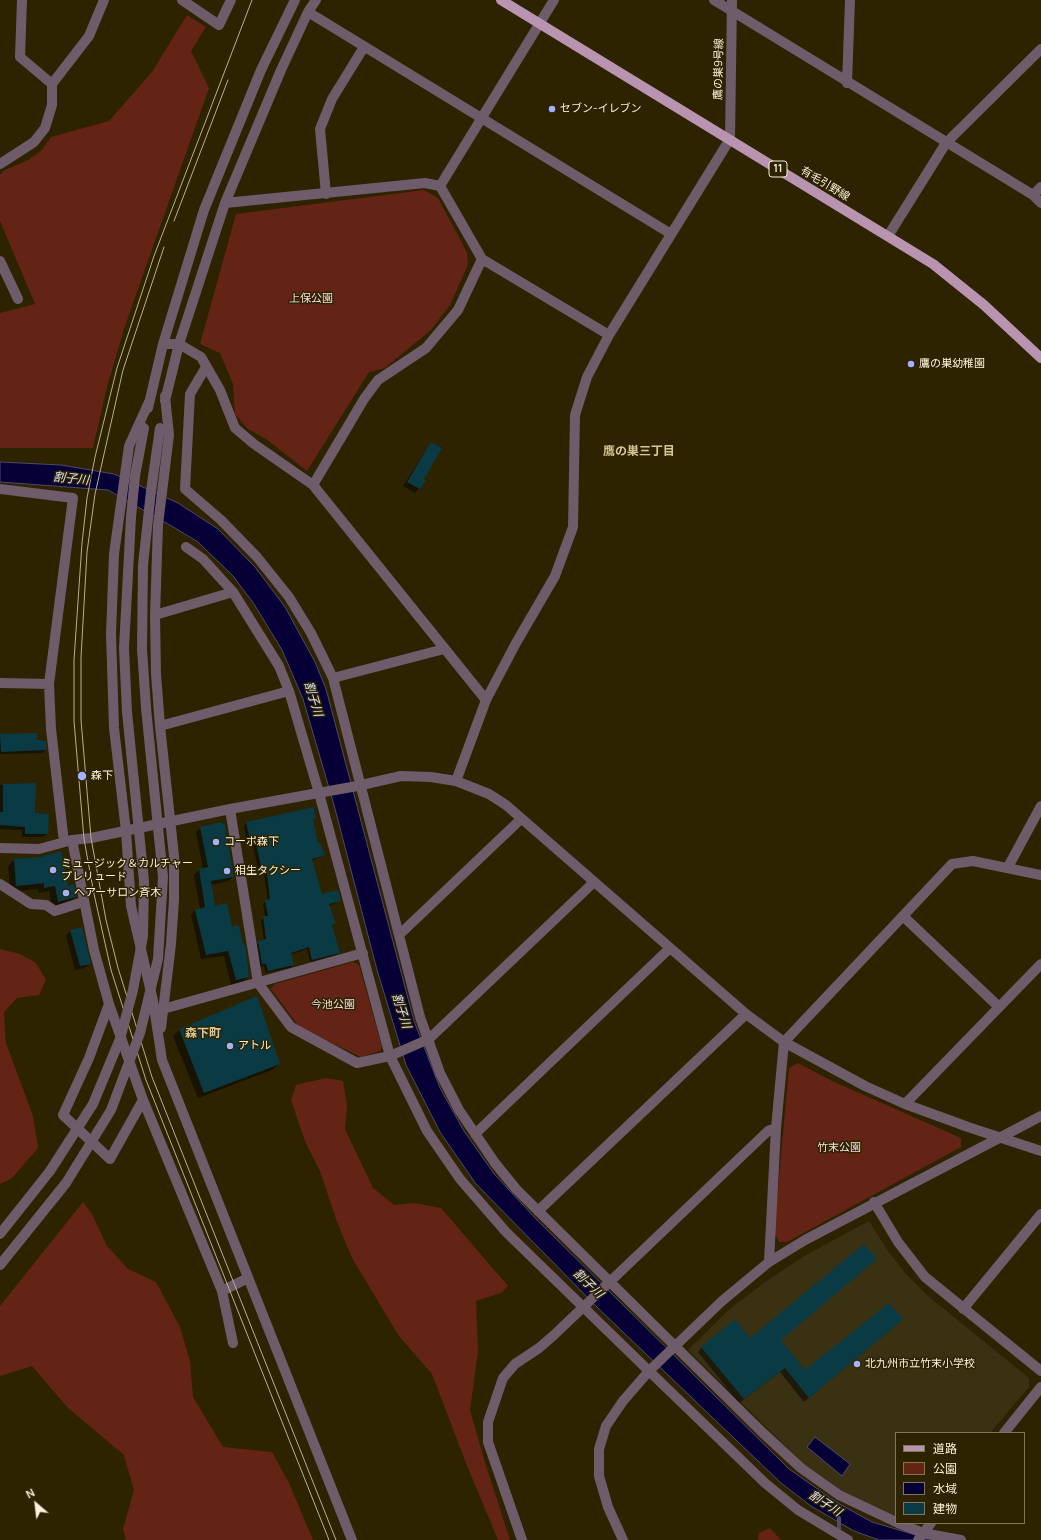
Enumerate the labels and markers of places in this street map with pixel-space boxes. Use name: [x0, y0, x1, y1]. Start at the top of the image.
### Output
place label: セブン-イレブン: [560, 102, 642, 116]
marker: セブン-イレブン: [547, 104, 557, 114]
place label: 鷹の巣幼稚園: [919, 357, 985, 371]
marker: 鷹の巣幼稚園: [906, 359, 916, 369]
place label: 森下: [91, 769, 113, 783]
marker: 森下: [76, 770, 88, 782]
place label: コーポ森下: [224, 835, 279, 849]
marker: コーポ森下: [211, 837, 221, 847]
place label: ミュージック＆カルチャー プレリュード: [61, 857, 193, 883]
place label: 相生タクシー: [235, 864, 301, 878]
marker: ミュージック＆カルチャー プレリュード: [48, 865, 58, 875]
marker: 相生タクシー: [222, 866, 232, 876]
place label: ヘアーサロン斉木: [74, 886, 161, 900]
marker: ヘアーサロン斉木: [61, 888, 71, 898]
place label: アトル: [238, 1039, 271, 1053]
marker: アトル: [225, 1041, 235, 1051]
place label: 北九州市立竹末小学校: [865, 1357, 975, 1371]
marker: 北九州市立竹末小学校: [852, 1359, 862, 1369]

